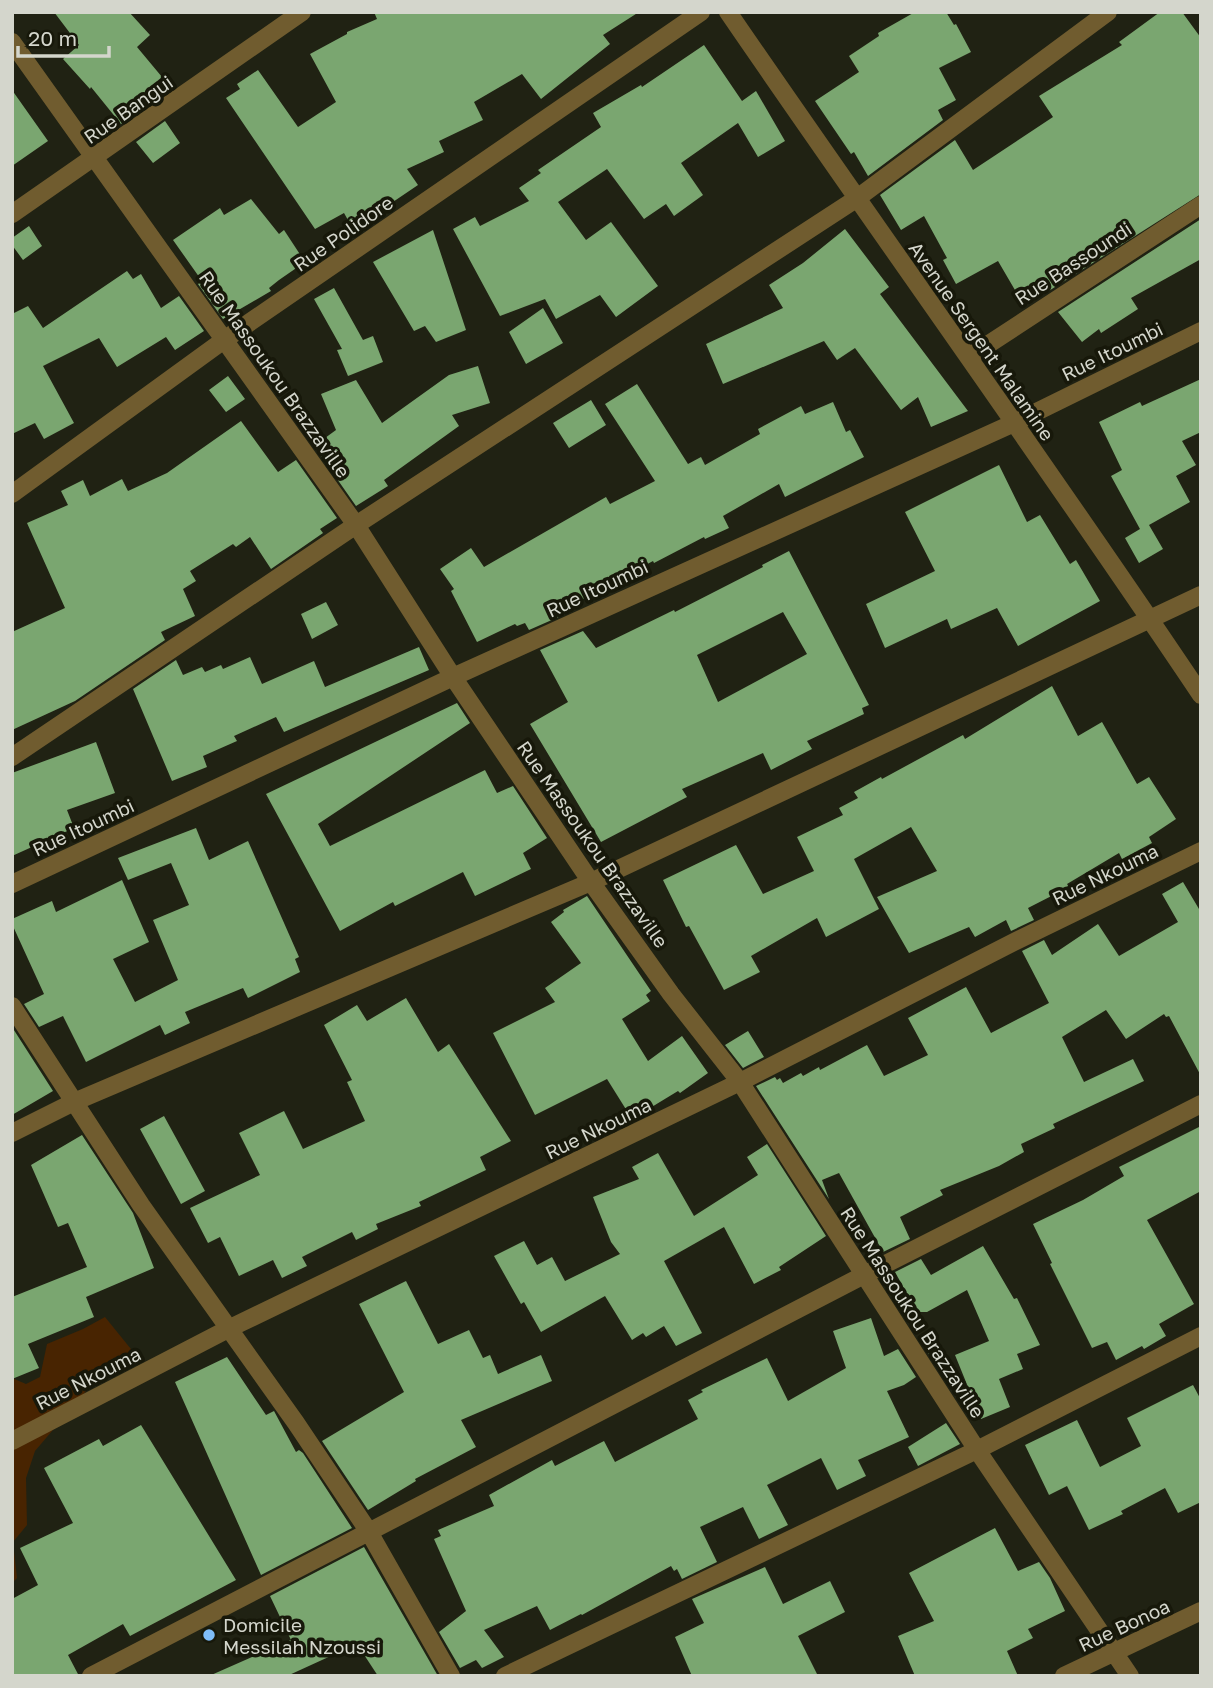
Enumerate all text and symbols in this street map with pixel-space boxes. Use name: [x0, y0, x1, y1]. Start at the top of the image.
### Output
scale bar: [18, 14, 108, 58]
text: 20 m: [28, 25, 77, 51]
street label: Rue Bangui: [79, 70, 177, 148]
street label: Rue Polidore: [289, 190, 397, 276]
street label: Rue Bassoundi: [1010, 217, 1136, 309]
street label: Avenue Sergent Malamine: [905, 237, 1059, 445]
street label: Rue Massoukou Brazzaville: [195, 266, 355, 482]
street label: Rue Itoumbi: [1058, 317, 1166, 385]
street label: Rue Itoumbi: [542, 554, 652, 622]
street label: Rue Massoukou Brazzaville: [513, 736, 673, 952]
street label: Rue Itoumbi: [28, 793, 138, 861]
street label: Rue Nkouma: [1048, 838, 1162, 910]
street label: Rue Nkouma: [541, 1092, 655, 1164]
street label: Rue Massoukou Brazzaville: [836, 1202, 990, 1422]
street label: Rue Nkouma: [32, 1342, 144, 1414]
street label: Rue Bonoa: [1075, 1594, 1173, 1656]
place label: Domicile Messilah Nzoussi: [223, 1613, 381, 1658]
marker: Domicile Messilah Nzoussi: [201, 1627, 217, 1643]

